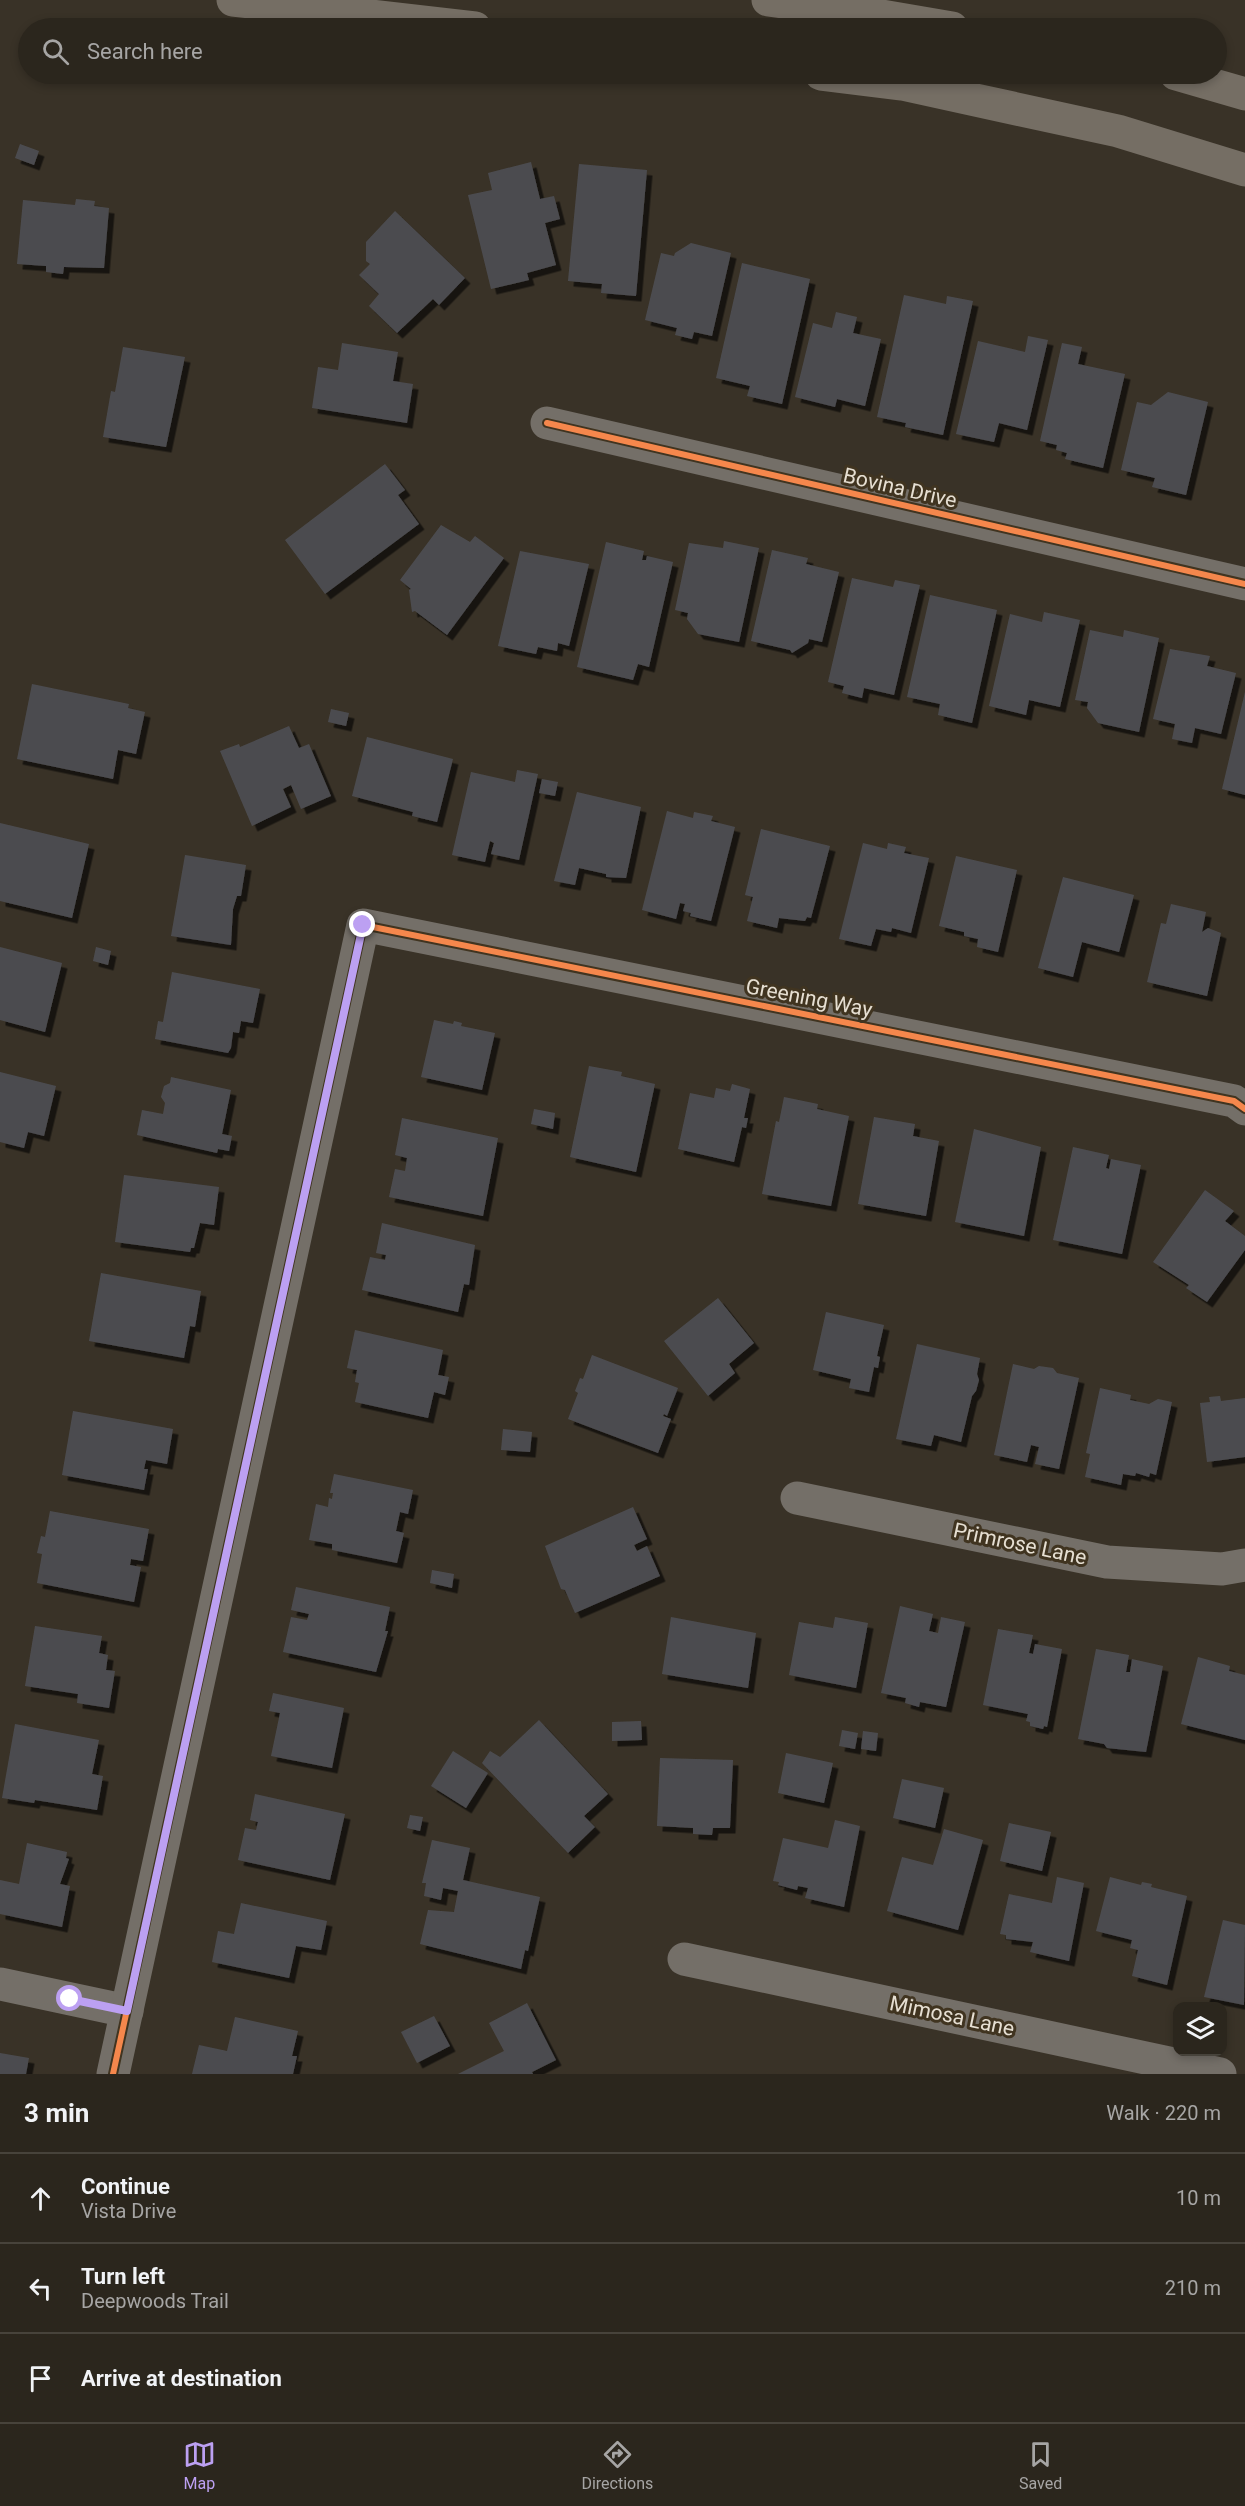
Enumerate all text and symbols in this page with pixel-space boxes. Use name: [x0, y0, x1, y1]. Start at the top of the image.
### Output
search box: [18, 18, 1227, 84]
icon: search: [39, 35, 72, 68]
text: Search here: [87, 39, 203, 64]
street label: Bovina Drive: [841, 463, 959, 513]
route end: [349, 911, 375, 937]
street label: Greening Way: [744, 974, 874, 1022]
street label: Primrose Lane: [951, 1518, 1089, 1570]
route start: [56, 1985, 82, 2011]
street label: Mimosa Lane: [887, 1991, 1017, 2041]
map controls: [1173, 2002, 1227, 2056]
button: layers: [1173, 2002, 1227, 2056]
text: 3 min: [24, 2098, 89, 2128]
text: Walk · 220 m: [1106, 2101, 1221, 2125]
text: Continue: [81, 2174, 170, 2199]
icon: ahead: [24, 2182, 57, 2215]
text: 10 m: [1176, 2186, 1221, 2210]
text: Vista Drive: [81, 2199, 176, 2223]
text: Turn left: [81, 2264, 165, 2289]
icon: left: [24, 2272, 57, 2305]
text: 210 m: [1165, 2276, 1221, 2300]
text: Deepwoods Trail: [81, 2289, 229, 2313]
icon: arrive: [24, 2362, 57, 2395]
text: Arrive at destination: [81, 2366, 282, 2391]
tab: Map: [183, 2438, 216, 2493]
tab: Directions: [581, 2438, 653, 2493]
tab: Saved: [1019, 2438, 1062, 2493]

